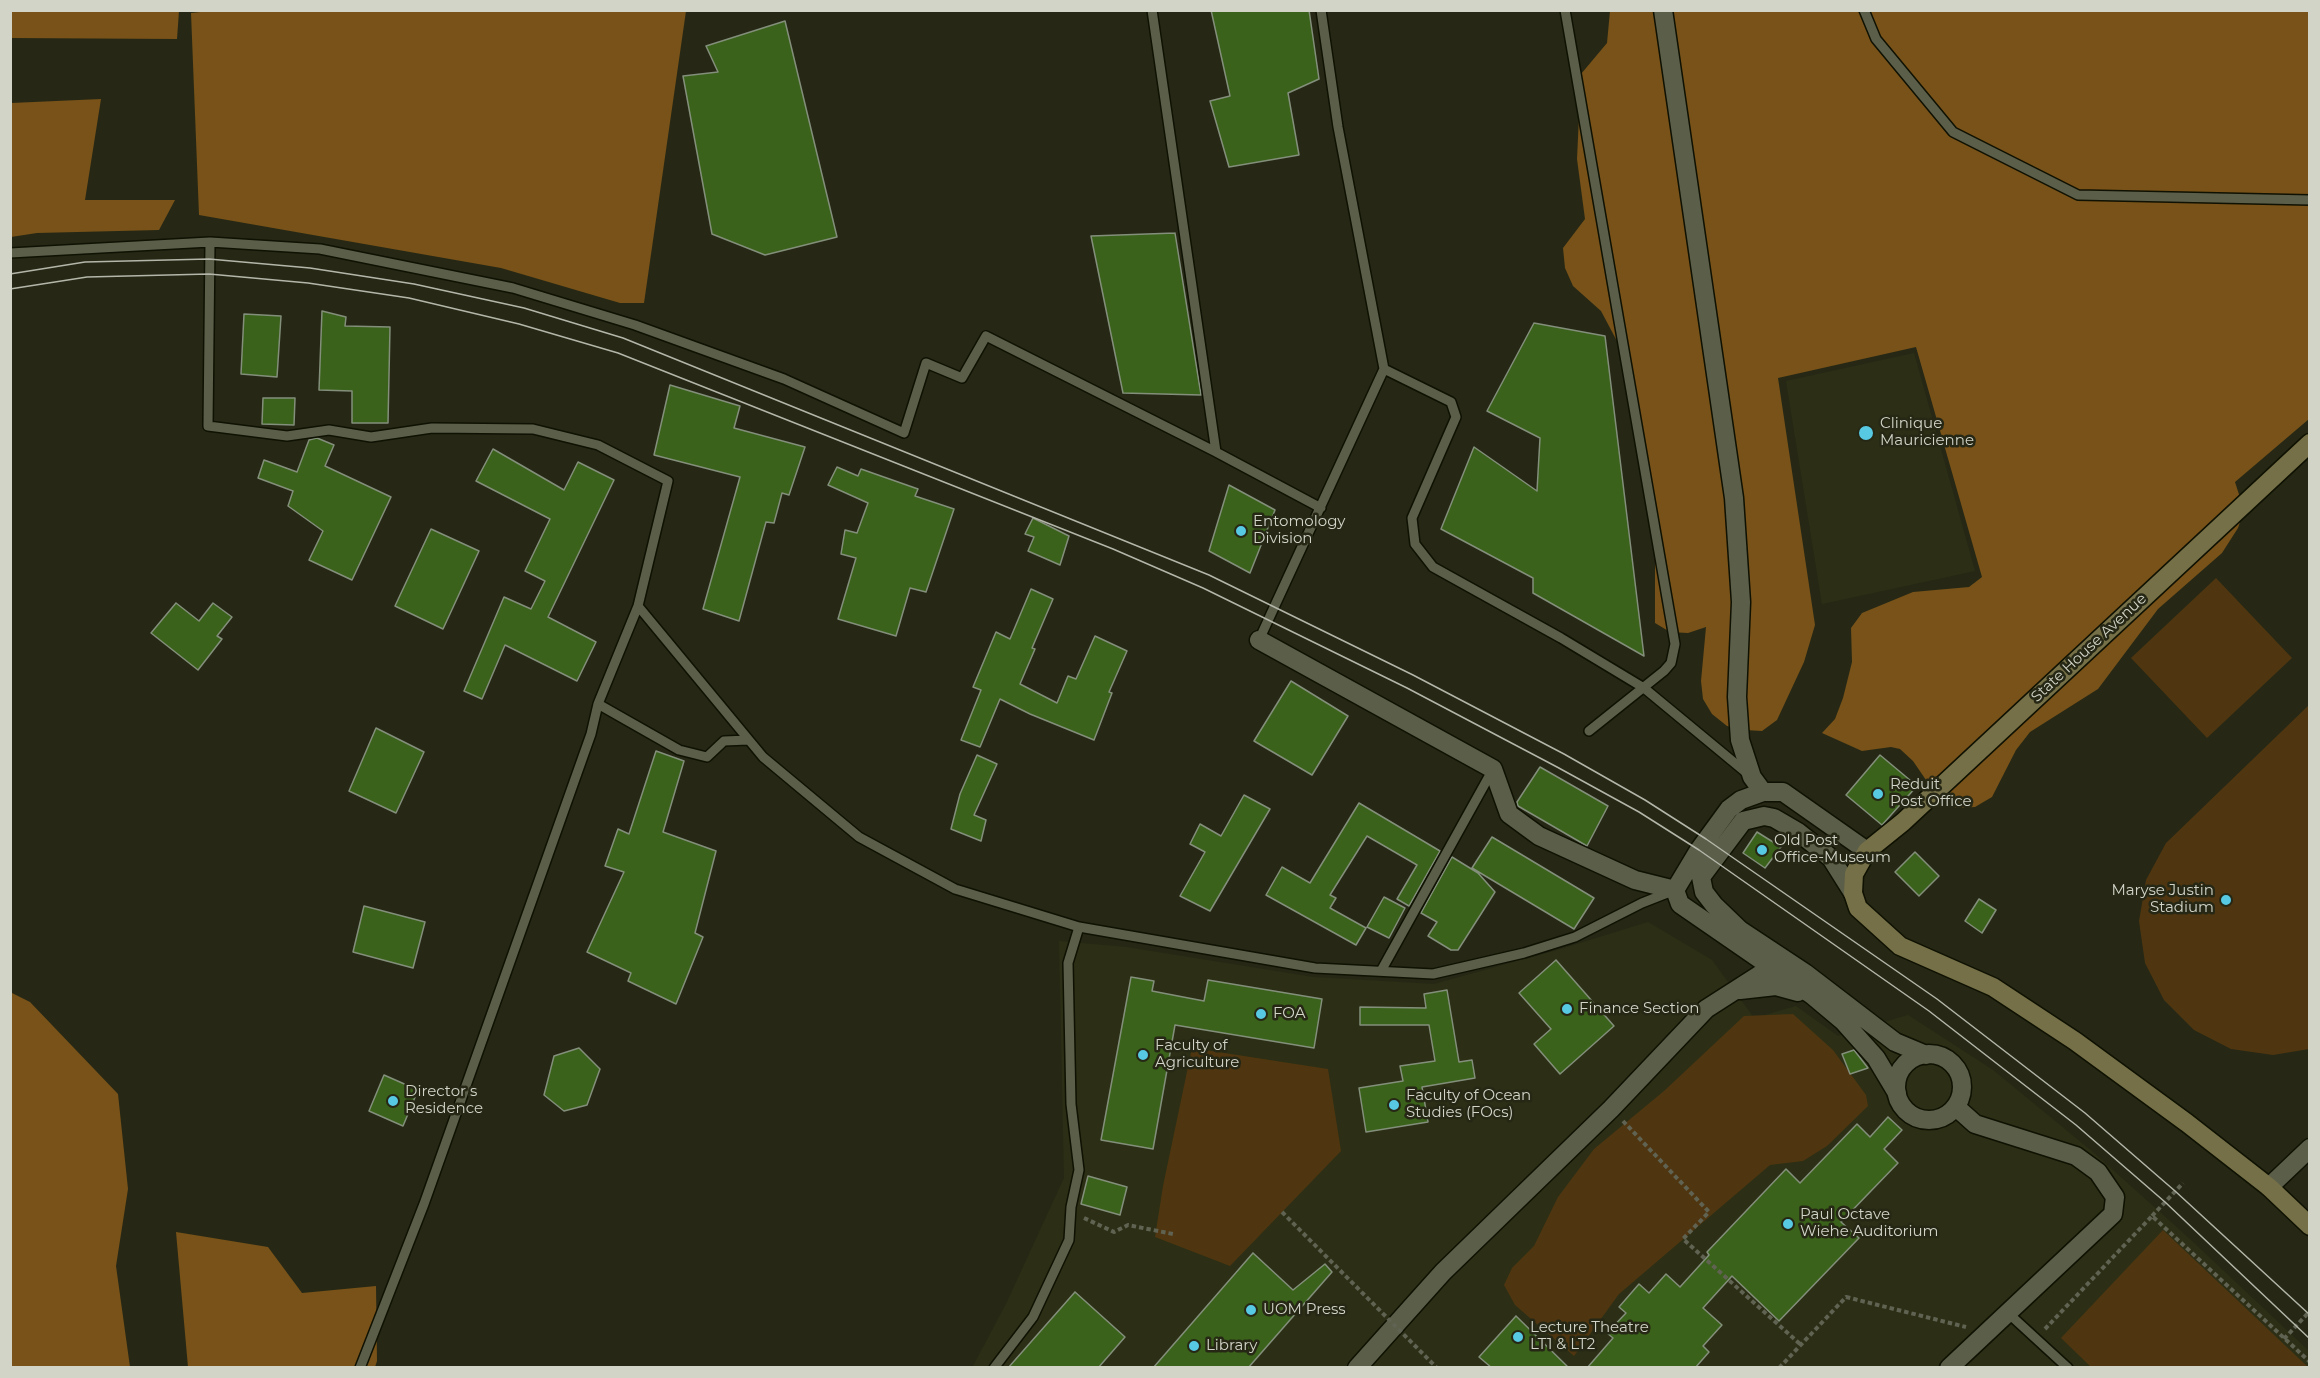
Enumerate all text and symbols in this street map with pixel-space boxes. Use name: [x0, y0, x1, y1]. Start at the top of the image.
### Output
place label: Clinique Mauricienne: [1880, 415, 1974, 450]
marker: Clinique Mauricienne: [1857, 424, 1875, 442]
place label: Entomology Division: [1253, 513, 1345, 548]
marker: Entomology Division: [1234, 524, 1248, 538]
street label: State House Avenue: [2028, 590, 2150, 706]
place label: Reduit Post Office: [1890, 776, 1971, 811]
marker: Reduit Post Office: [1871, 787, 1885, 801]
place label: Old Post Office-Museum: [1774, 832, 1891, 867]
marker: Old Post Office-Museum: [1755, 843, 1769, 857]
place label: Maryse Justin Stadium: [2111, 882, 2214, 917]
marker: Maryse Justin Stadium: [2219, 893, 2233, 907]
place label: Finance Section: [1579, 1000, 1699, 1018]
marker: Finance Section: [1560, 1002, 1574, 1016]
place label: FOA: [1273, 1005, 1306, 1023]
marker: FOA: [1254, 1007, 1268, 1021]
place label: Faculty of Agriculture: [1155, 1037, 1239, 1072]
marker: Faculty of Agriculture: [1136, 1048, 1150, 1062]
place label: Director s Residence: [405, 1083, 483, 1118]
place label: Faculty of Ocean Studies (FOcs): [1406, 1087, 1531, 1122]
marker: Director s Residence: [386, 1094, 400, 1108]
marker: Faculty of Ocean Studies (FOcs): [1387, 1098, 1401, 1112]
place label: Paul Octave Wiehe Auditorium: [1800, 1206, 1939, 1241]
marker: Paul Octave Wiehe Auditorium: [1781, 1217, 1795, 1231]
place label: UOM Press: [1263, 1301, 1346, 1319]
marker: UOM Press: [1244, 1303, 1258, 1317]
place label: Lecture Theatre LT1 & LT2: [1530, 1319, 1649, 1354]
marker: Lecture Theatre LT1 & LT2: [1511, 1330, 1525, 1344]
place label: Library: [1206, 1337, 1257, 1355]
marker: Library: [1187, 1339, 1201, 1353]

